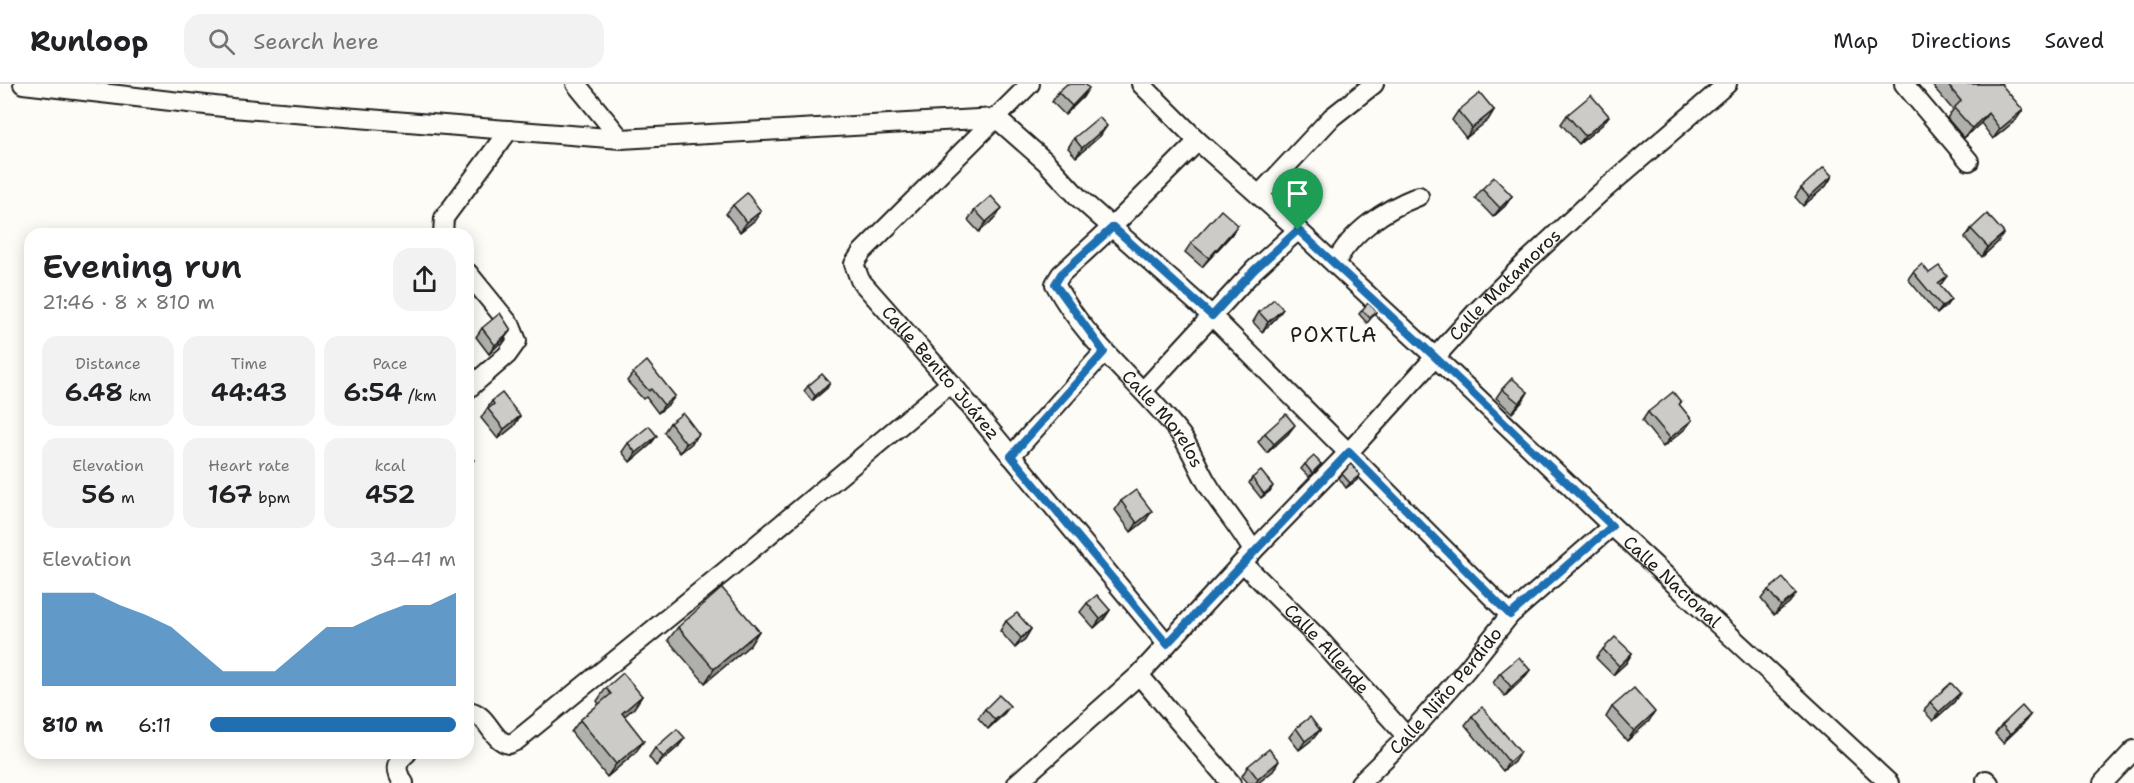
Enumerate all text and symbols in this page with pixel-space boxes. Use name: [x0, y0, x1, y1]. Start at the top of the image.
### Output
search box: [184, 14, 604, 68]
text: Runloop: [30, 22, 148, 60]
icon: search: [205, 25, 238, 58]
text: Search here: [253, 27, 379, 56]
text: Map: [1833, 27, 1878, 55]
text: Directions: [1911, 27, 2011, 55]
text: Saved: [2044, 27, 2104, 55]
pin: [1272, 168, 1323, 230]
icon: arrive: [1281, 177, 1314, 210]
street label: Calle Matamoros: [1444, 224, 1566, 346]
text: Evening run: [42, 244, 242, 289]
button: share: [393, 248, 456, 311]
text: 21:46 · 8 × 810 m: [42, 289, 215, 315]
street label: Calle Benito Juárez: [876, 301, 1005, 445]
district label: POXTLA: [1290, 321, 1378, 349]
text: Distance: [75, 353, 141, 374]
text: Time: [231, 353, 267, 374]
text: Pace: [372, 353, 408, 374]
street label: Calle Morelos: [1116, 365, 1209, 472]
text: 6.48: [65, 374, 123, 409]
text: 44:43: [210, 374, 288, 409]
text: 6:54: [343, 374, 403, 409]
text: km: [123, 385, 151, 406]
text: /km: [403, 385, 437, 406]
text: Elevation: [72, 455, 144, 476]
text: Heart rate: [208, 455, 290, 476]
text: kcal: [374, 455, 406, 476]
text: 56: [81, 476, 115, 511]
text: 167: [208, 476, 253, 511]
text: 452: [365, 476, 415, 511]
text: m: [115, 487, 135, 508]
text: bpm: [253, 487, 290, 508]
street label: Calle Nacional: [1618, 530, 1727, 634]
text: Elevation: [42, 546, 132, 572]
text: 34–41 m: [369, 546, 456, 572]
street label: Calle Allende: [1279, 599, 1375, 699]
street label: Calle Niño Perdido: [1384, 622, 1508, 760]
text: 810 m: [42, 712, 103, 738]
text: 6:11: [138, 712, 171, 738]

